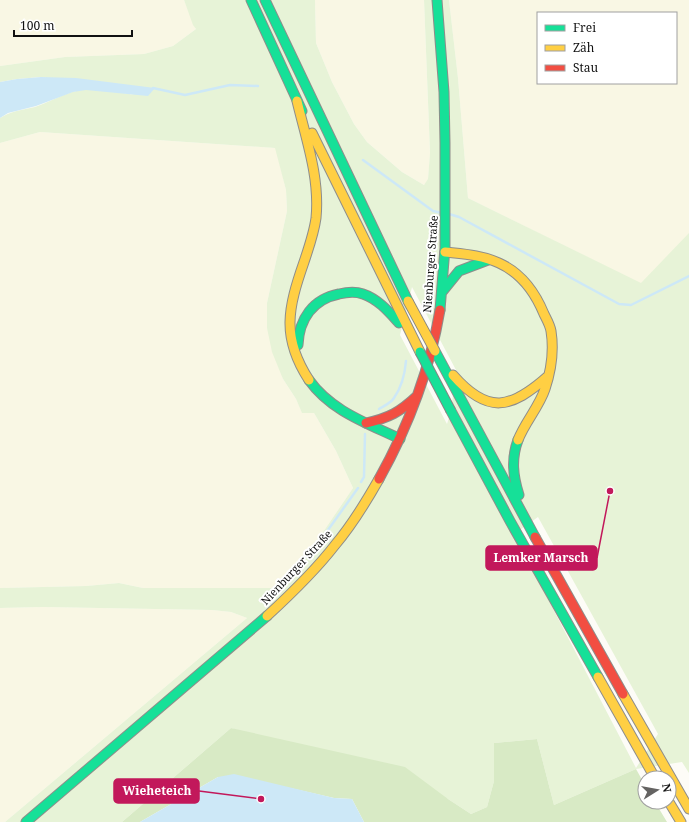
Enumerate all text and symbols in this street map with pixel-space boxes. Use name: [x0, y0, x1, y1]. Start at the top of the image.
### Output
scale bar: [14, 12, 132, 38]
legend: [537, 12, 677, 84]
text: 100 m: [20, 17, 55, 34]
text: Frei: [573, 19, 596, 36]
text: Zäh: [573, 39, 595, 56]
text: Stau: [573, 59, 599, 76]
street label: Nienburger Straße: [419, 215, 441, 313]
street label: Nienburger Straße: [257, 526, 335, 608]
callout: Lemker Marsch: [486, 546, 597, 570]
text: Lemker Marsch: [493, 549, 589, 566]
north arrow: [637, 770, 677, 810]
callout: Wieheteich: [114, 779, 199, 803]
text: Wieheteich: [122, 782, 192, 799]
text: N: [659, 782, 676, 794]

